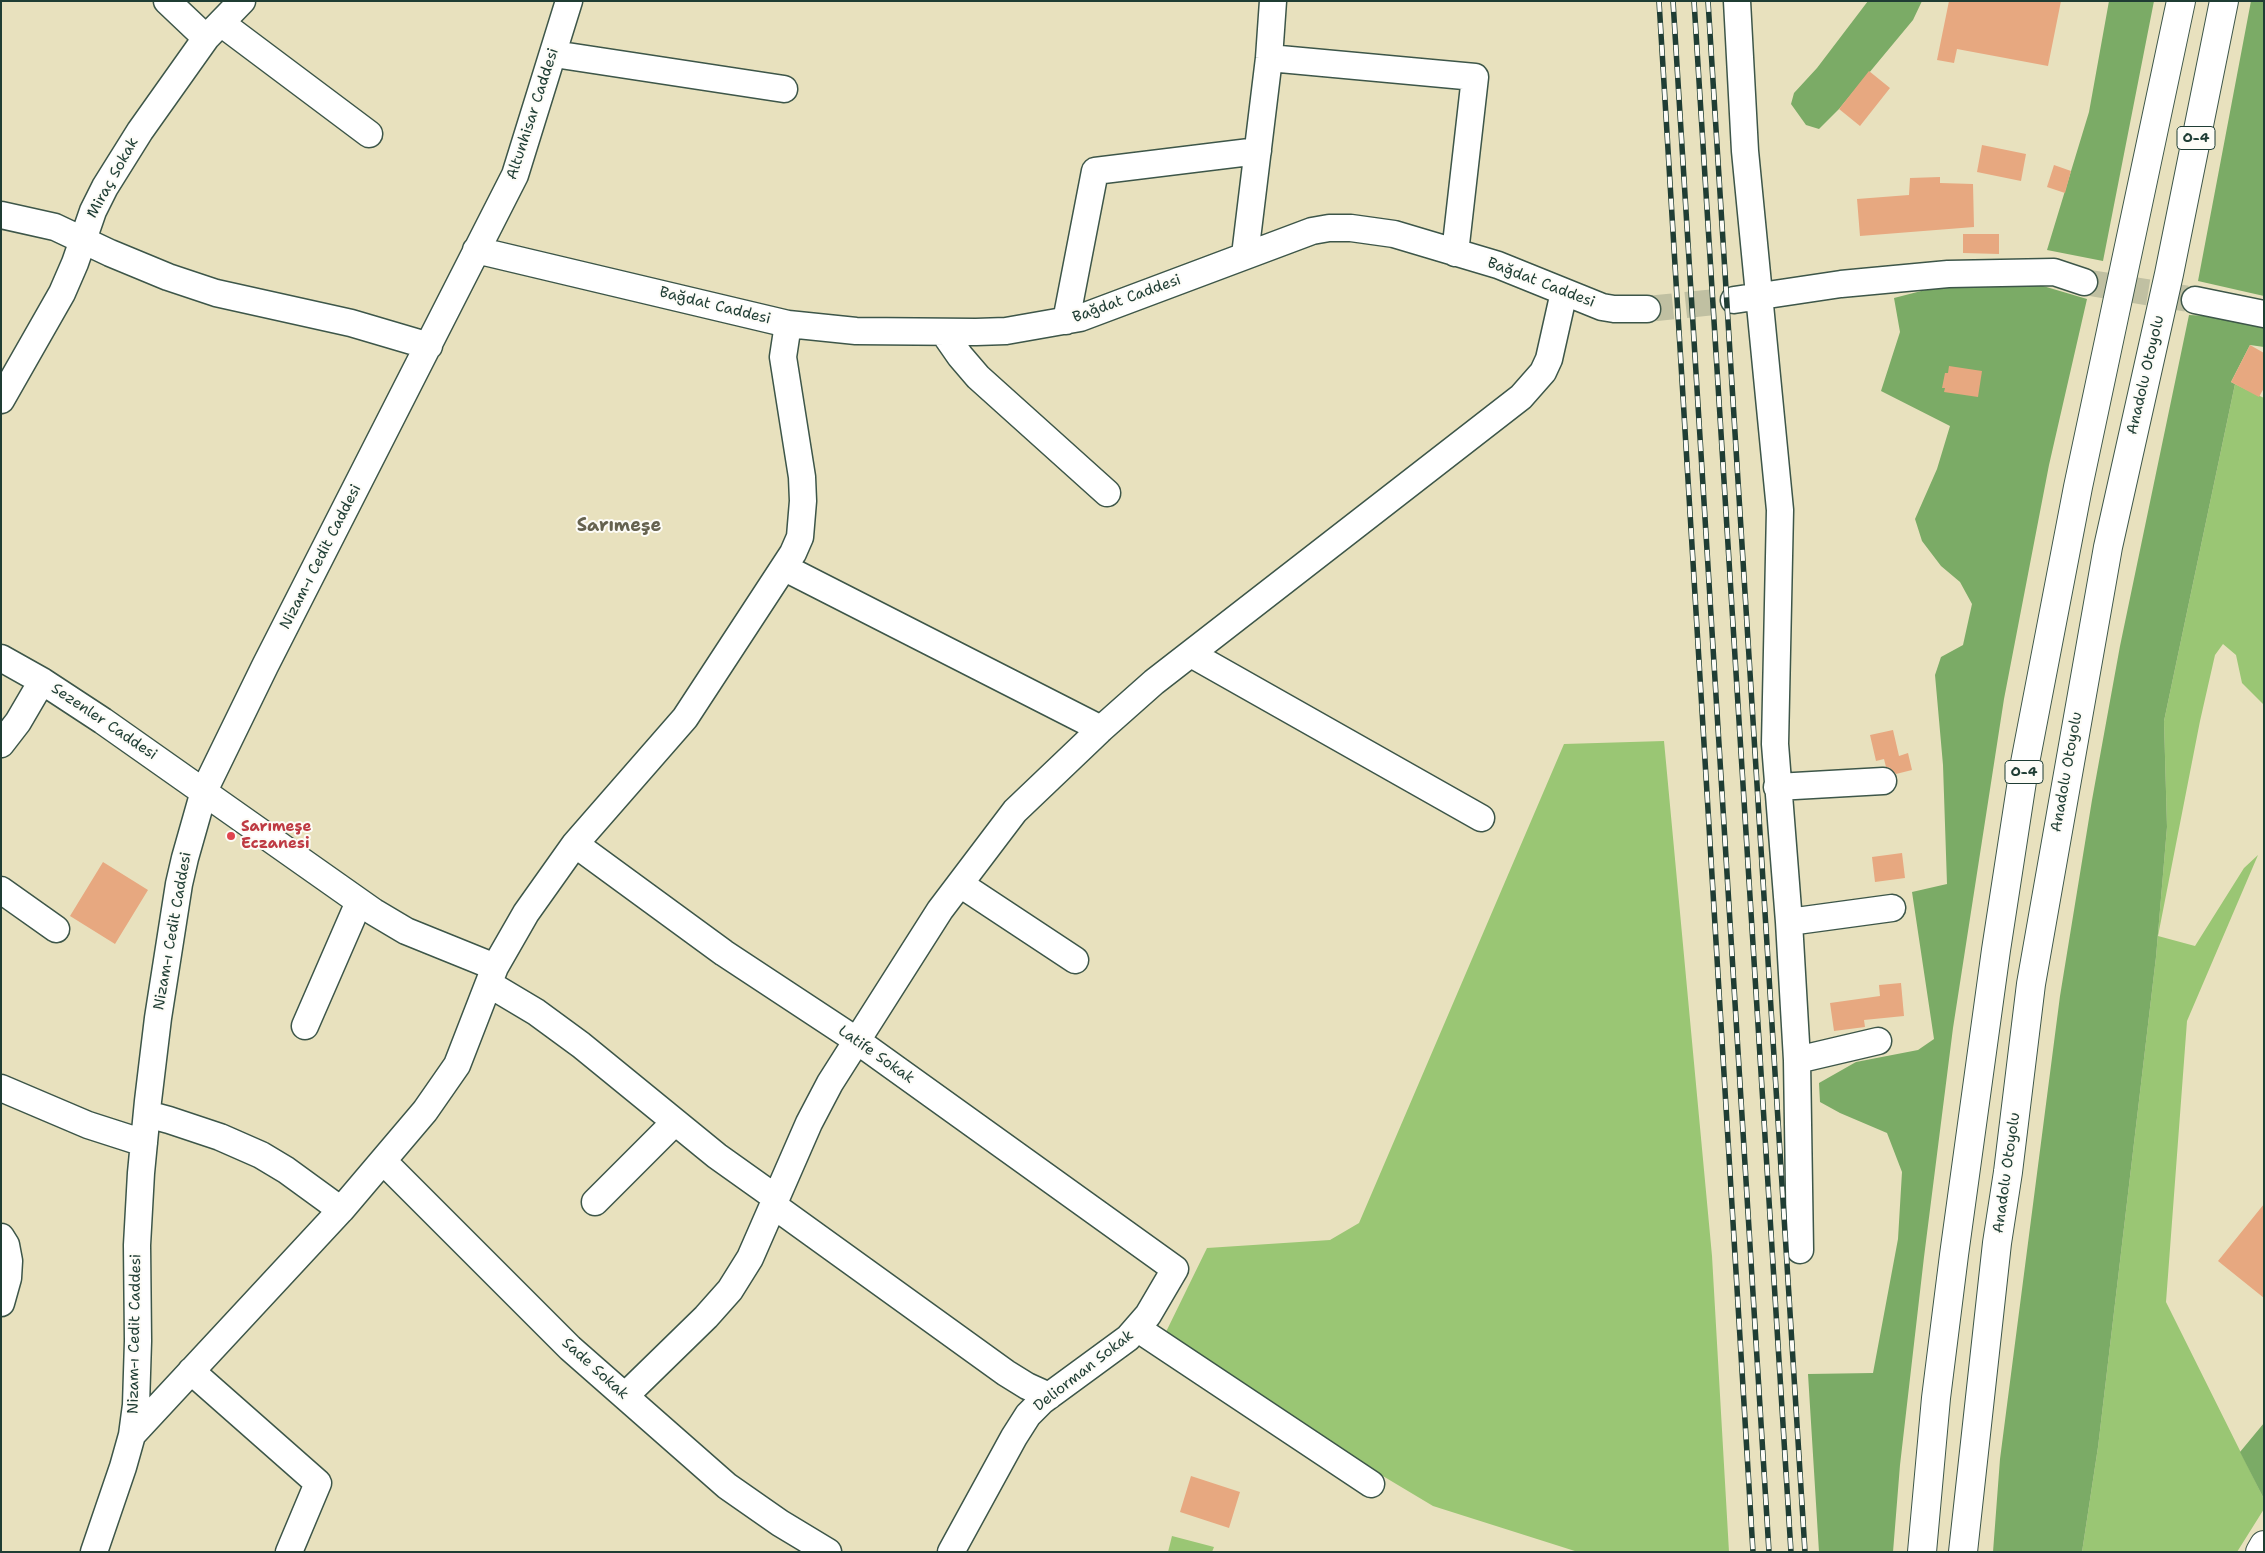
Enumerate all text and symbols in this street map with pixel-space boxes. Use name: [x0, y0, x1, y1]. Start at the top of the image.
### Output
street label: Altunhisar Caddesi: [503, 46, 563, 182]
road number: O-4: [2177, 126, 2215, 150]
street label: Miraç Sokak: [83, 134, 143, 222]
street label: Bağdat Caddesi: [1485, 254, 1597, 312]
street label: Bağdat Caddesi: [1070, 271, 1184, 327]
street label: Bağdat Caddesi: [658, 283, 772, 329]
street label: Anadolu Otoyolu: [2124, 314, 2168, 436]
street label: Nizam-ı Cedit Caddesi: [277, 481, 365, 633]
district label: Sarımeşe: [577, 515, 661, 537]
street label: Sezenler Caddesi: [48, 680, 160, 764]
street label: Anadolu Otoyolu: [2048, 710, 2086, 834]
road number: O-4: [2005, 760, 2043, 784]
place label: Sarımeşe Eczanesi: [241, 818, 311, 853]
marker: Sarımeşe Eczanesi: [225, 830, 237, 842]
street label: Nizam-ı Cedit Caddesi: [150, 850, 196, 1012]
street label: Latife Sokak: [834, 1022, 918, 1088]
street label: Anadolu Otoyolu: [1990, 1111, 2024, 1235]
street label: Nizam-ı Cedit Caddesi: [125, 1254, 145, 1414]
street label: Deliorman Sokak: [1030, 1326, 1138, 1416]
street label: Sade Sokak: [558, 1334, 632, 1404]

